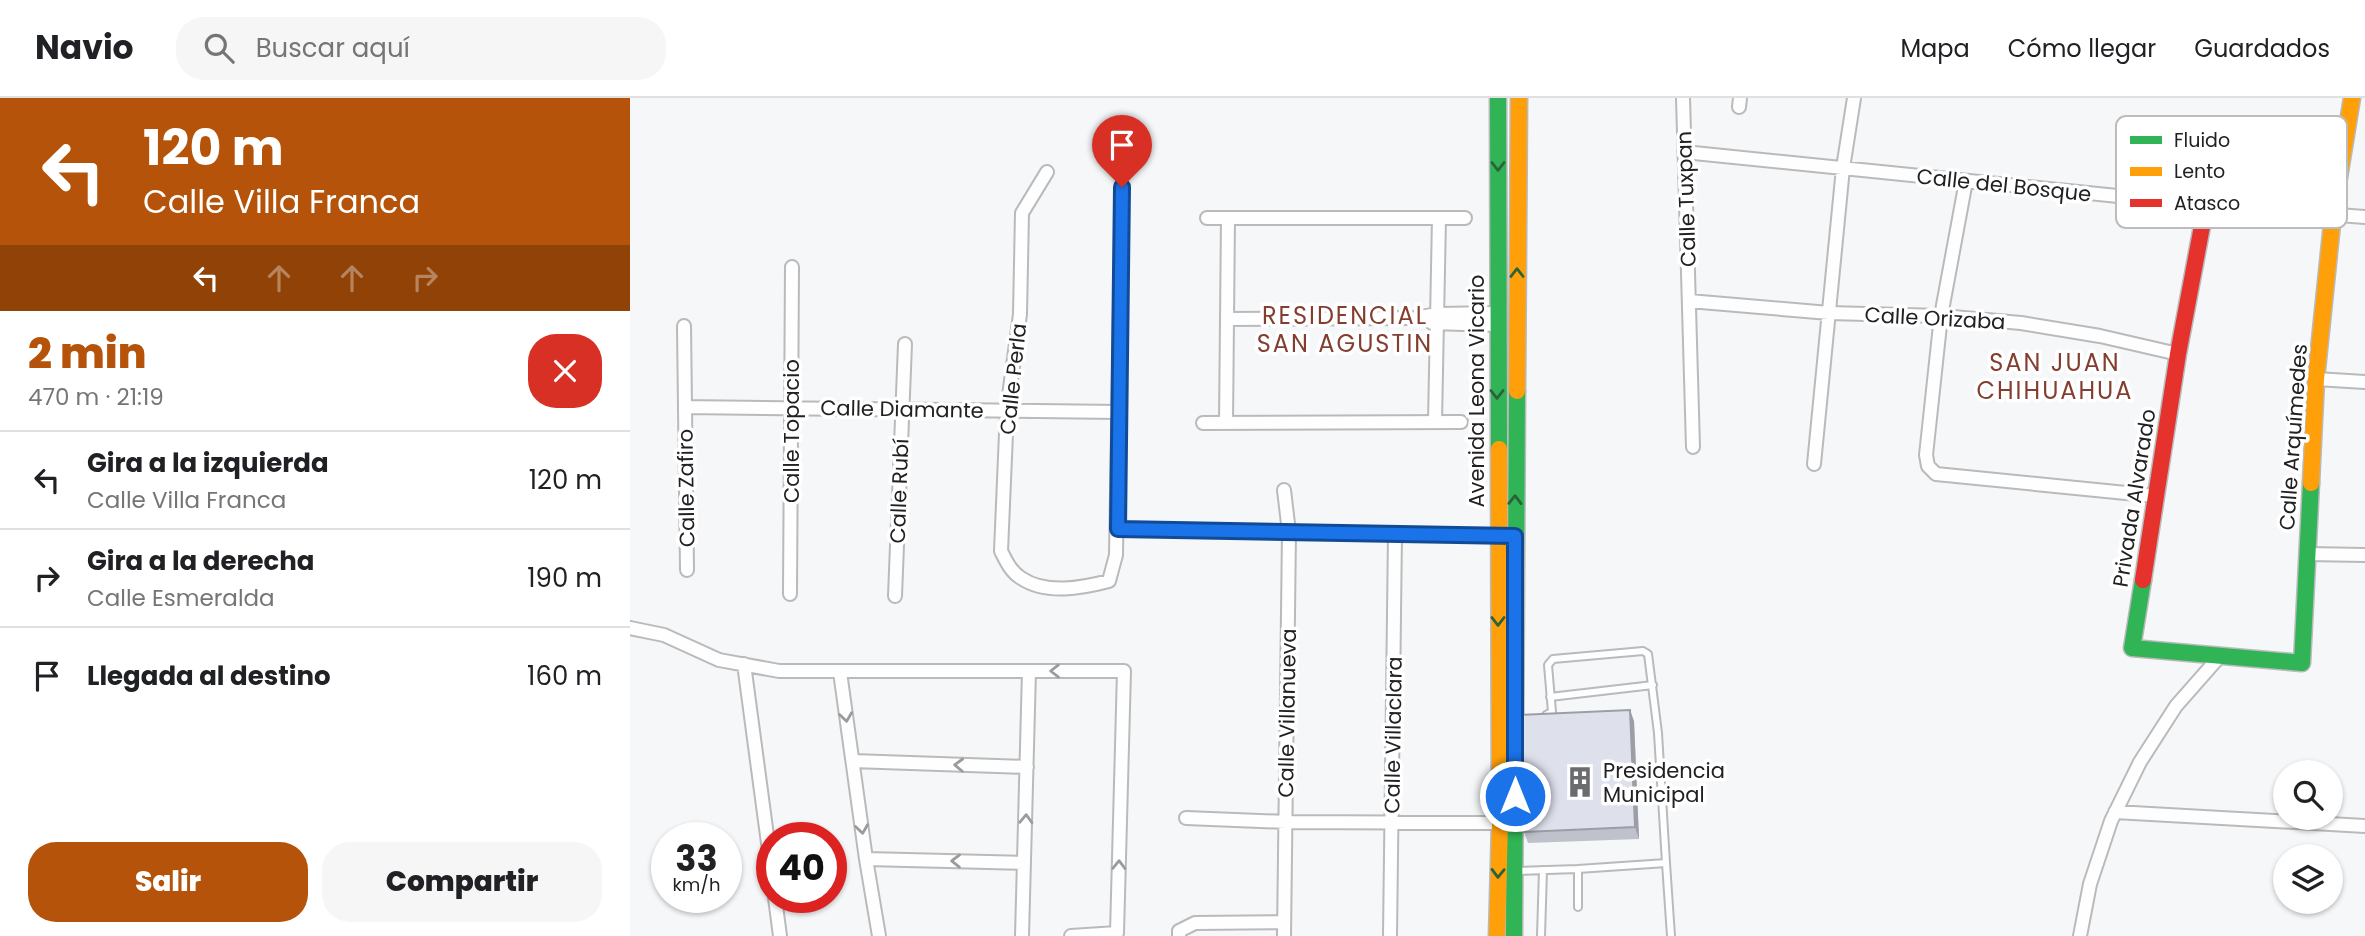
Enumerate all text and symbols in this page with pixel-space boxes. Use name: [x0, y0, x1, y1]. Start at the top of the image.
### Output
search box: [176, 17, 666, 80]
text: Navio: [35, 24, 134, 71]
icon: search: [200, 29, 238, 67]
text: Buscar aquí: [256, 30, 410, 66]
text: Mapa: [1900, 32, 1970, 65]
text: Cómo llegar: [2008, 32, 2156, 65]
text: Guardados: [2194, 32, 2330, 65]
text: 120 m: [143, 114, 284, 182]
pin: [1092, 115, 1152, 187]
legend: [2116, 116, 2347, 228]
icon: left: [28, 126, 119, 217]
icon: arrive: [1103, 126, 1141, 164]
text: Fluido: [2174, 127, 2230, 154]
street label: Calle Tuxpan: [1669, 131, 1703, 267]
text: Lento: [2174, 158, 2225, 185]
one-way arrow: [1490, 161, 1506, 172]
street label: Calle del Bosque: [1915, 161, 2093, 209]
text: Calle Villa Franca: [143, 179, 420, 224]
text: Atasco: [2174, 190, 2240, 217]
icon: left: [187, 259, 225, 297]
icon: ahead: [260, 259, 298, 297]
icon: ahead: [333, 259, 371, 297]
icon: right: [406, 259, 444, 297]
one-way arrow: [1509, 267, 1525, 278]
street label: Avenida Leona Vicario: [1462, 274, 1491, 508]
district label: RESIDENCIAL SAN AGUSTIN: [1257, 299, 1433, 360]
street label: Calle Orizaba: [1864, 300, 2006, 336]
street label: Calle Perla: [993, 322, 1033, 436]
text: 2 min: [28, 324, 146, 383]
button: close: [528, 334, 602, 408]
street label: Calle Arquímedes: [2272, 343, 2314, 531]
district label: SAN JUAN CHIHUAHUA: [1976, 346, 2134, 407]
street label: Calle Topacio: [777, 359, 806, 503]
text: 470 m · 21:19: [28, 381, 164, 413]
one-way arrow: [1489, 389, 1505, 399]
street label: Calle Diamante: [820, 393, 984, 425]
street label: Privada Alvarado: [2106, 407, 2162, 589]
street label: Calle Zafiro: [670, 429, 702, 547]
street label: Calle Rubí: [883, 438, 915, 544]
text: Gira a la izquierda: [87, 445, 329, 481]
icon: left: [28, 461, 66, 499]
text: 120 m: [529, 462, 602, 498]
text: Calle Villa Franca: [87, 484, 286, 516]
one-way arrow: [1507, 495, 1523, 505]
text: Gira a la derecha: [87, 543, 315, 579]
icon: right: [28, 559, 66, 597]
text: 190 m: [527, 560, 602, 596]
text: Calle Esmeralda: [87, 582, 275, 614]
one-way arrow: [1490, 616, 1506, 627]
street label: Calle Villanueva: [1271, 628, 1303, 798]
street label: Calle Villaclara: [1377, 656, 1409, 814]
icon: arrive: [28, 657, 66, 695]
text: Llegada al destino: [87, 658, 331, 694]
text: 160 m: [527, 658, 602, 694]
one-way arrow: [1050, 663, 1060, 679]
one-way arrow: [839, 711, 854, 722]
place label: Presidencia Municipal: [1603, 756, 1725, 809]
one-way arrow: [953, 757, 964, 772]
position arrow: [1478, 759, 1552, 833]
map controls: [2273, 760, 2343, 914]
button: search: [2273, 760, 2343, 830]
building icon: Presidencia Municipal: [1563, 765, 1597, 799]
one-way arrow: [1018, 813, 1033, 824]
speed limit sign: 40: [756, 822, 847, 913]
one-way arrow: [854, 823, 869, 835]
text: 33: [675, 834, 718, 883]
button: Salir: [28, 842, 308, 922]
button: Compartir: [322, 842, 602, 922]
button: layers: [2273, 844, 2343, 914]
one-way arrow: [950, 854, 961, 869]
one-way arrow: [1111, 859, 1126, 870]
one-way arrow: [1491, 868, 1506, 879]
text: km/h: [673, 872, 720, 897]

